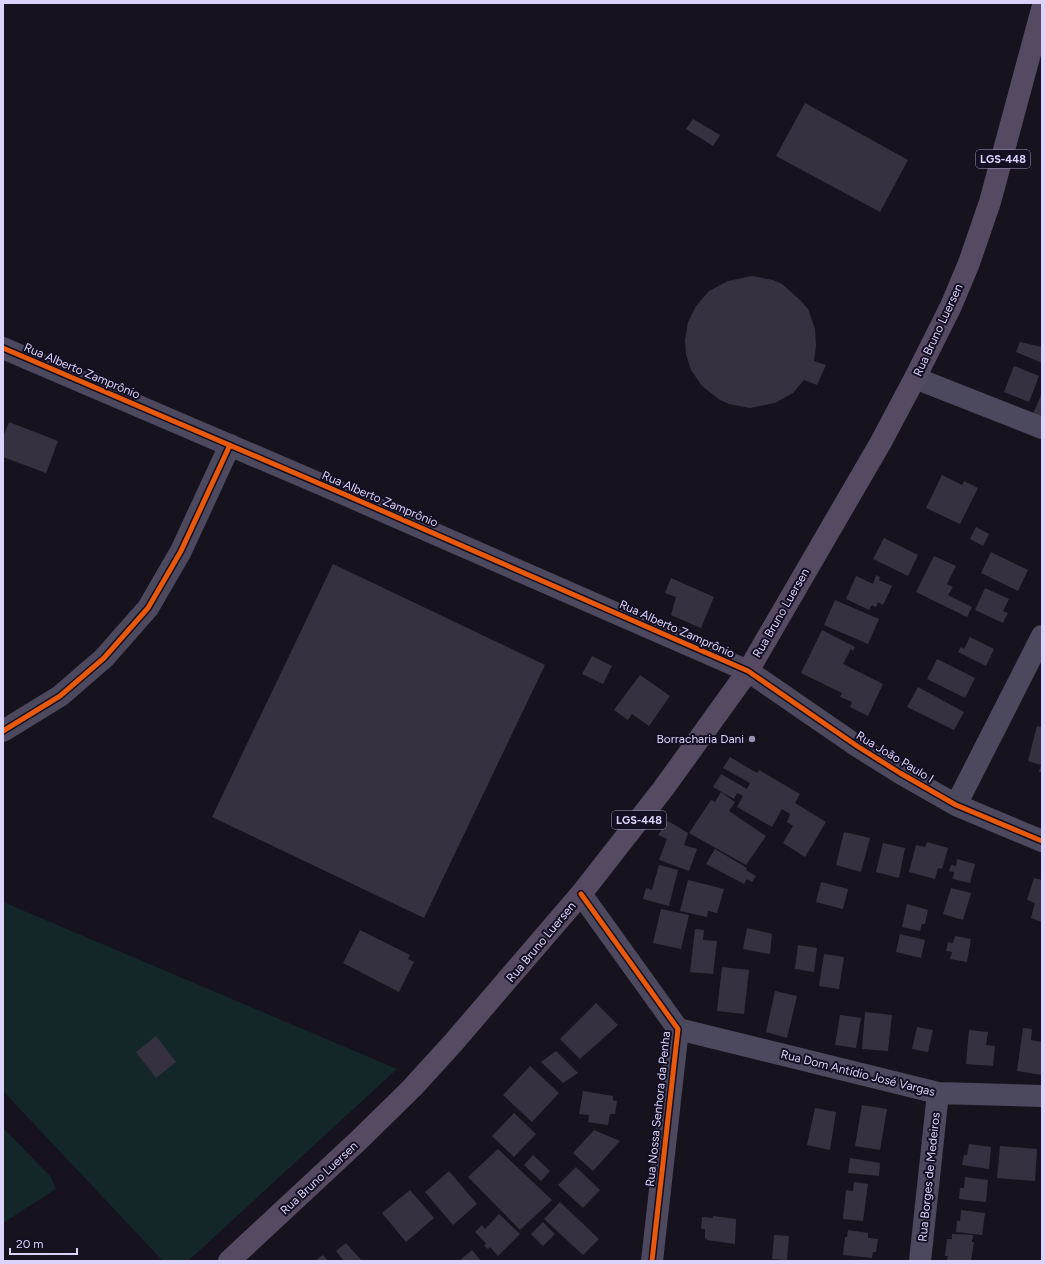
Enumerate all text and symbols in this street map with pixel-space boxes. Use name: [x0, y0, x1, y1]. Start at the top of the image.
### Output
road number: LGS-448: [976, 150, 1030, 168]
street label: Rua Bruno Luersen: [910, 281, 966, 378]
street label: Rua Alberto Zamprônio: [22, 340, 142, 402]
street label: Rua Alberto Zamprônio: [320, 468, 440, 530]
street label: Rua Bruno Luersen: [750, 566, 812, 660]
street label: Rua Alberto Zamprônio: [617, 597, 737, 661]
street label: Rua João Paulo I: [854, 728, 936, 786]
place label: Borracharia Dani: [656, 732, 744, 746]
marker: Borracharia Dani: [747, 734, 757, 744]
road number: LGS-448: [612, 811, 666, 829]
street label: Rua Bruno Luersen: [503, 899, 579, 985]
street label: Rua Nossa Senhora da Penha: [643, 1031, 673, 1187]
street label: Rua Dom Antídio José Vargas: [779, 1047, 937, 1099]
street label: Rua Borges de Medeiros: [915, 1111, 943, 1242]
street label: Rua Bruno Luersen: [278, 1138, 361, 1217]
scale bar: [10, 1230, 77, 1256]
text: 20 m: [16, 1237, 44, 1251]

